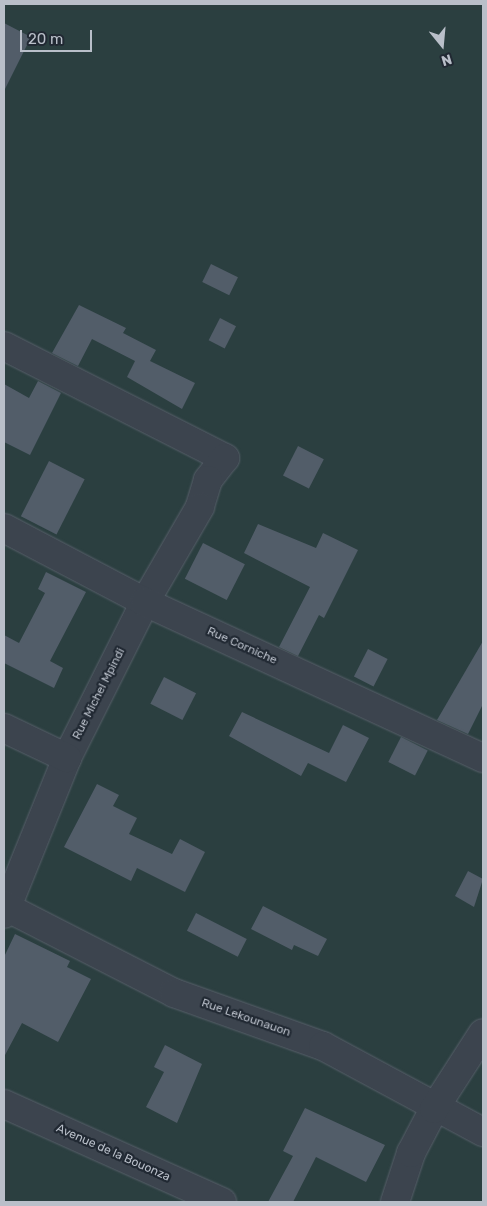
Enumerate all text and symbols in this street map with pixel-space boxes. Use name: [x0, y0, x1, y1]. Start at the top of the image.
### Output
scale bar: [22, 20, 95, 52]
north arrow: [417, 20, 467, 70]
text: 20 m: [28, 30, 63, 48]
text: N: [439, 50, 454, 69]
street label: Rue Corniche: [205, 624, 279, 668]
street label: Rue Michel Mpindi: [70, 646, 128, 742]
street label: Rue Lekounauon: [200, 996, 292, 1040]
street label: Avenue de la Bouonza: [54, 1121, 172, 1185]

